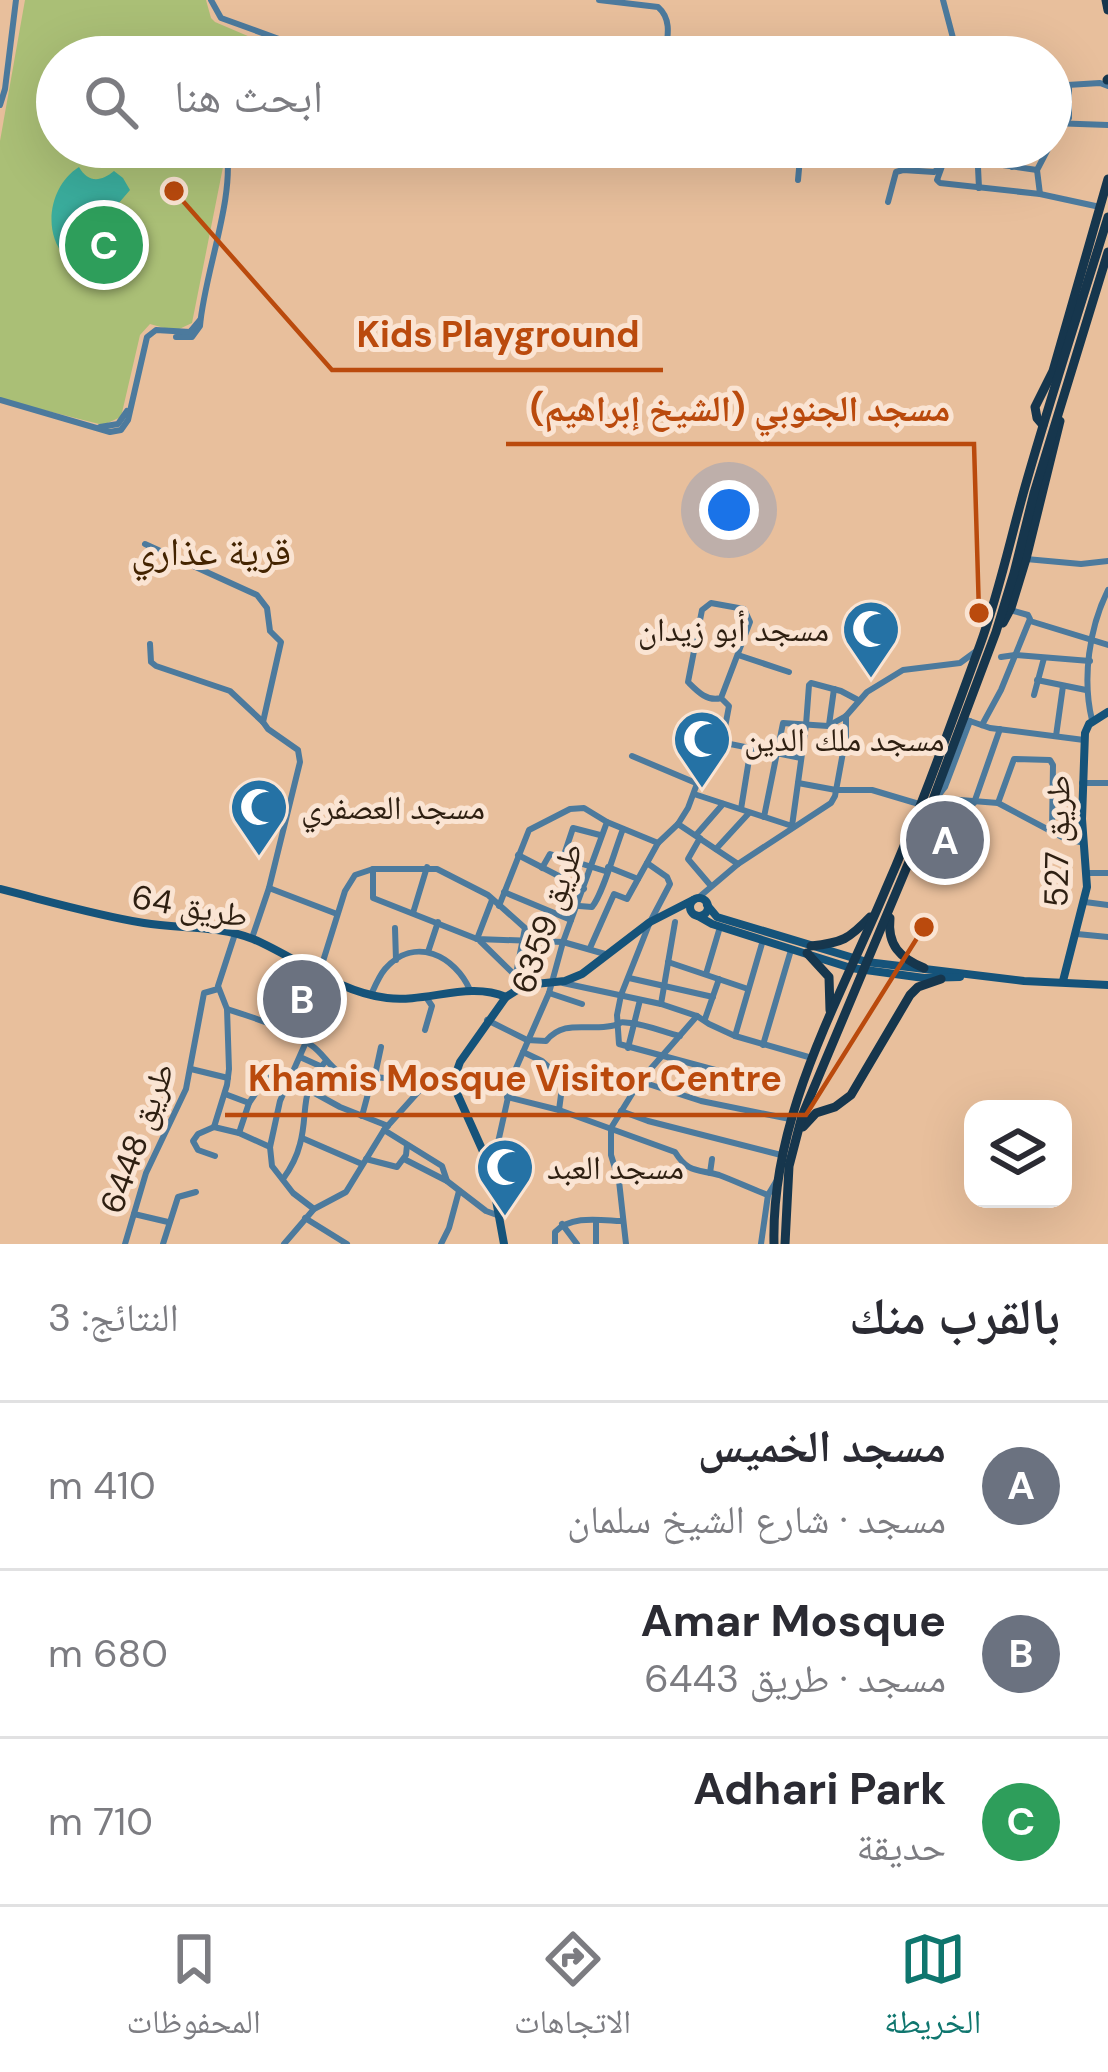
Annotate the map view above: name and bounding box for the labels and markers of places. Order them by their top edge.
pin: C [65,200,143,290]
callout: Kids Playground [332,298,663,370]
callout: مسجد الجنوبي (الشيخ إبراهيم) [506,372,974,444]
mosque icon: مسجد أبو زيدان [840,598,902,680]
place label: مسجد أبو زيدان [638,608,829,651]
mosque icon: مسجد ملك الدين [671,708,733,790]
place label: مسجد ملك الدين [744,718,945,761]
mosque icon: مسجد العصفري [228,776,290,858]
place label: مسجد العصفري [301,786,485,833]
pin: A [906,795,984,885]
pin: B [263,954,341,1044]
callout: Khamis Mosque Visitor Centre [225,1043,806,1115]
mosque icon: مسجد العبد [474,1136,536,1218]
place label: مسجد العبد [547,1146,684,1189]

